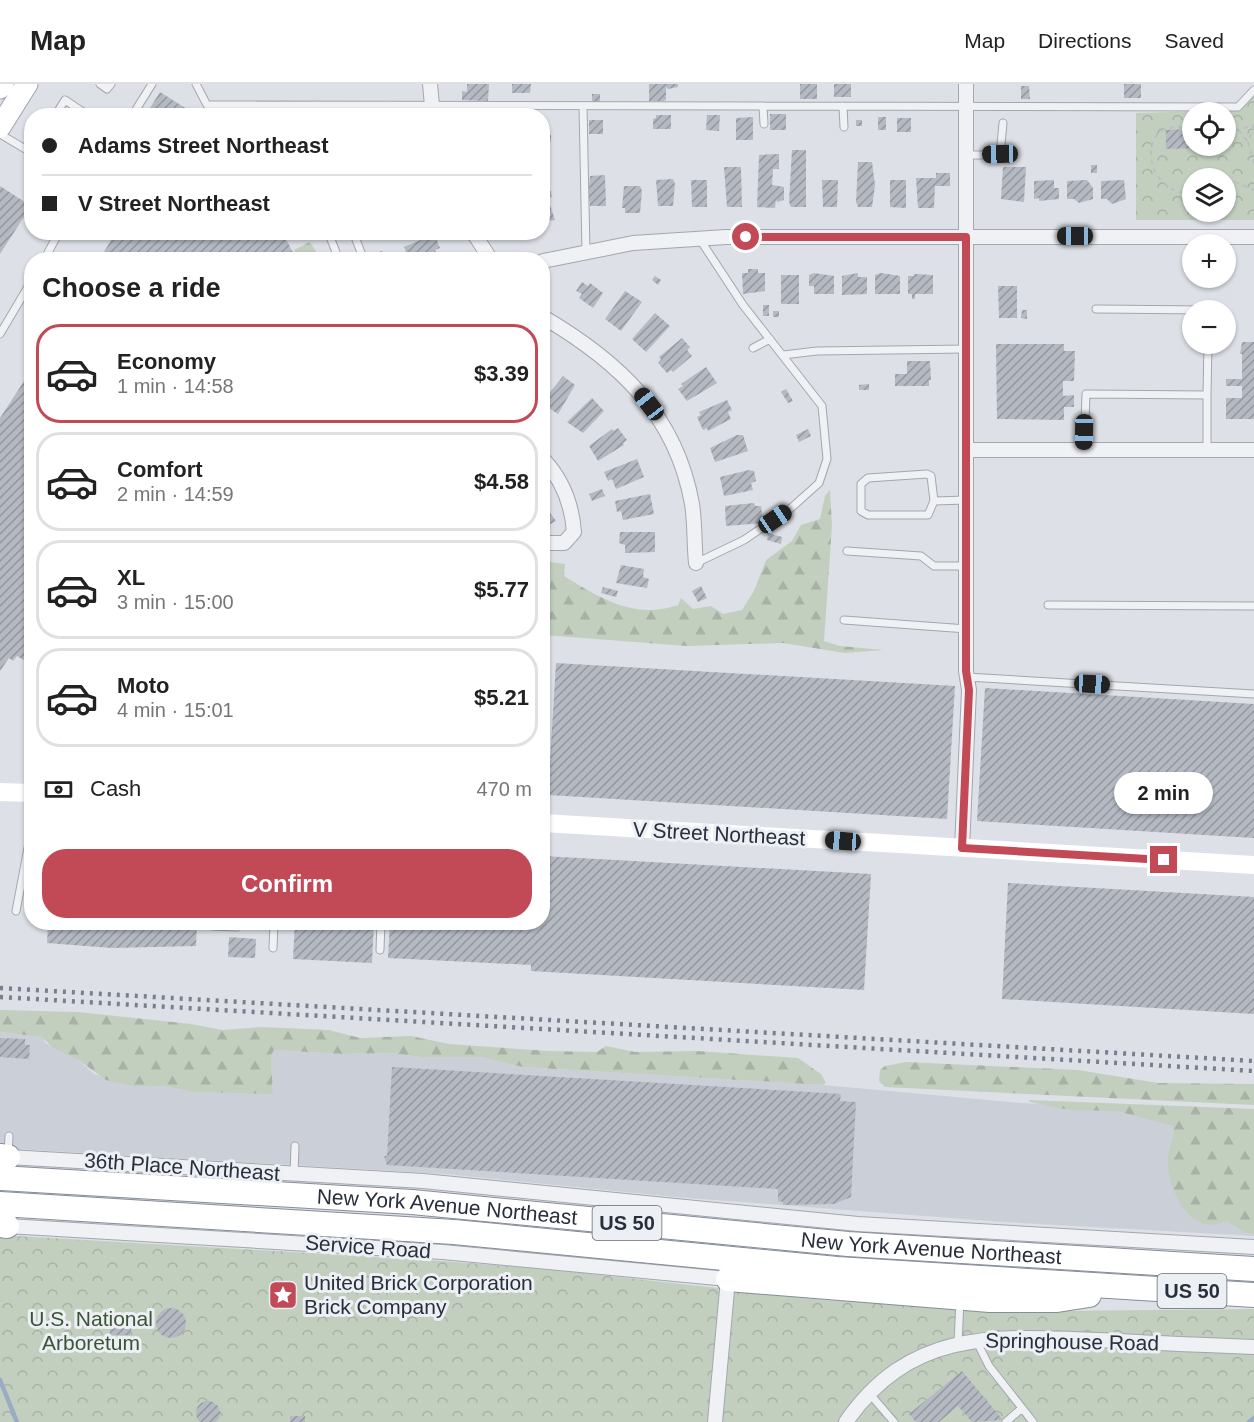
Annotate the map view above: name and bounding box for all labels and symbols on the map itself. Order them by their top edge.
car [982,145,1018,163]
route start [732,223,759,250]
car [1057,227,1093,245]
car [631,384,667,424]
car [1075,414,1093,450]
car [755,501,795,537]
car [1074,674,1110,694]
callout: 2 min [1114,773,1214,815]
street label: V Street Northeast [632,817,806,850]
car [824,831,862,851]
route end [1150,846,1177,873]
street label: 36th Place Northeast [83,1148,281,1185]
street label: New York Avenue Northeast [316,1184,578,1229]
road number: US 50 [592,1206,662,1240]
street label: New York Avenue Northeast [800,1228,1062,1268]
street label: Service Road [304,1231,432,1262]
place label: United Brick Corporation Brick Company [304,1271,533,1318]
road number: US 50 [1158,1274,1226,1308]
place icon: United Brick Corporation Brick Company [267,1279,299,1311]
park label: U.S. National Arboretum [29,1307,153,1354]
street label: Springhouse Road [985,1328,1159,1355]

